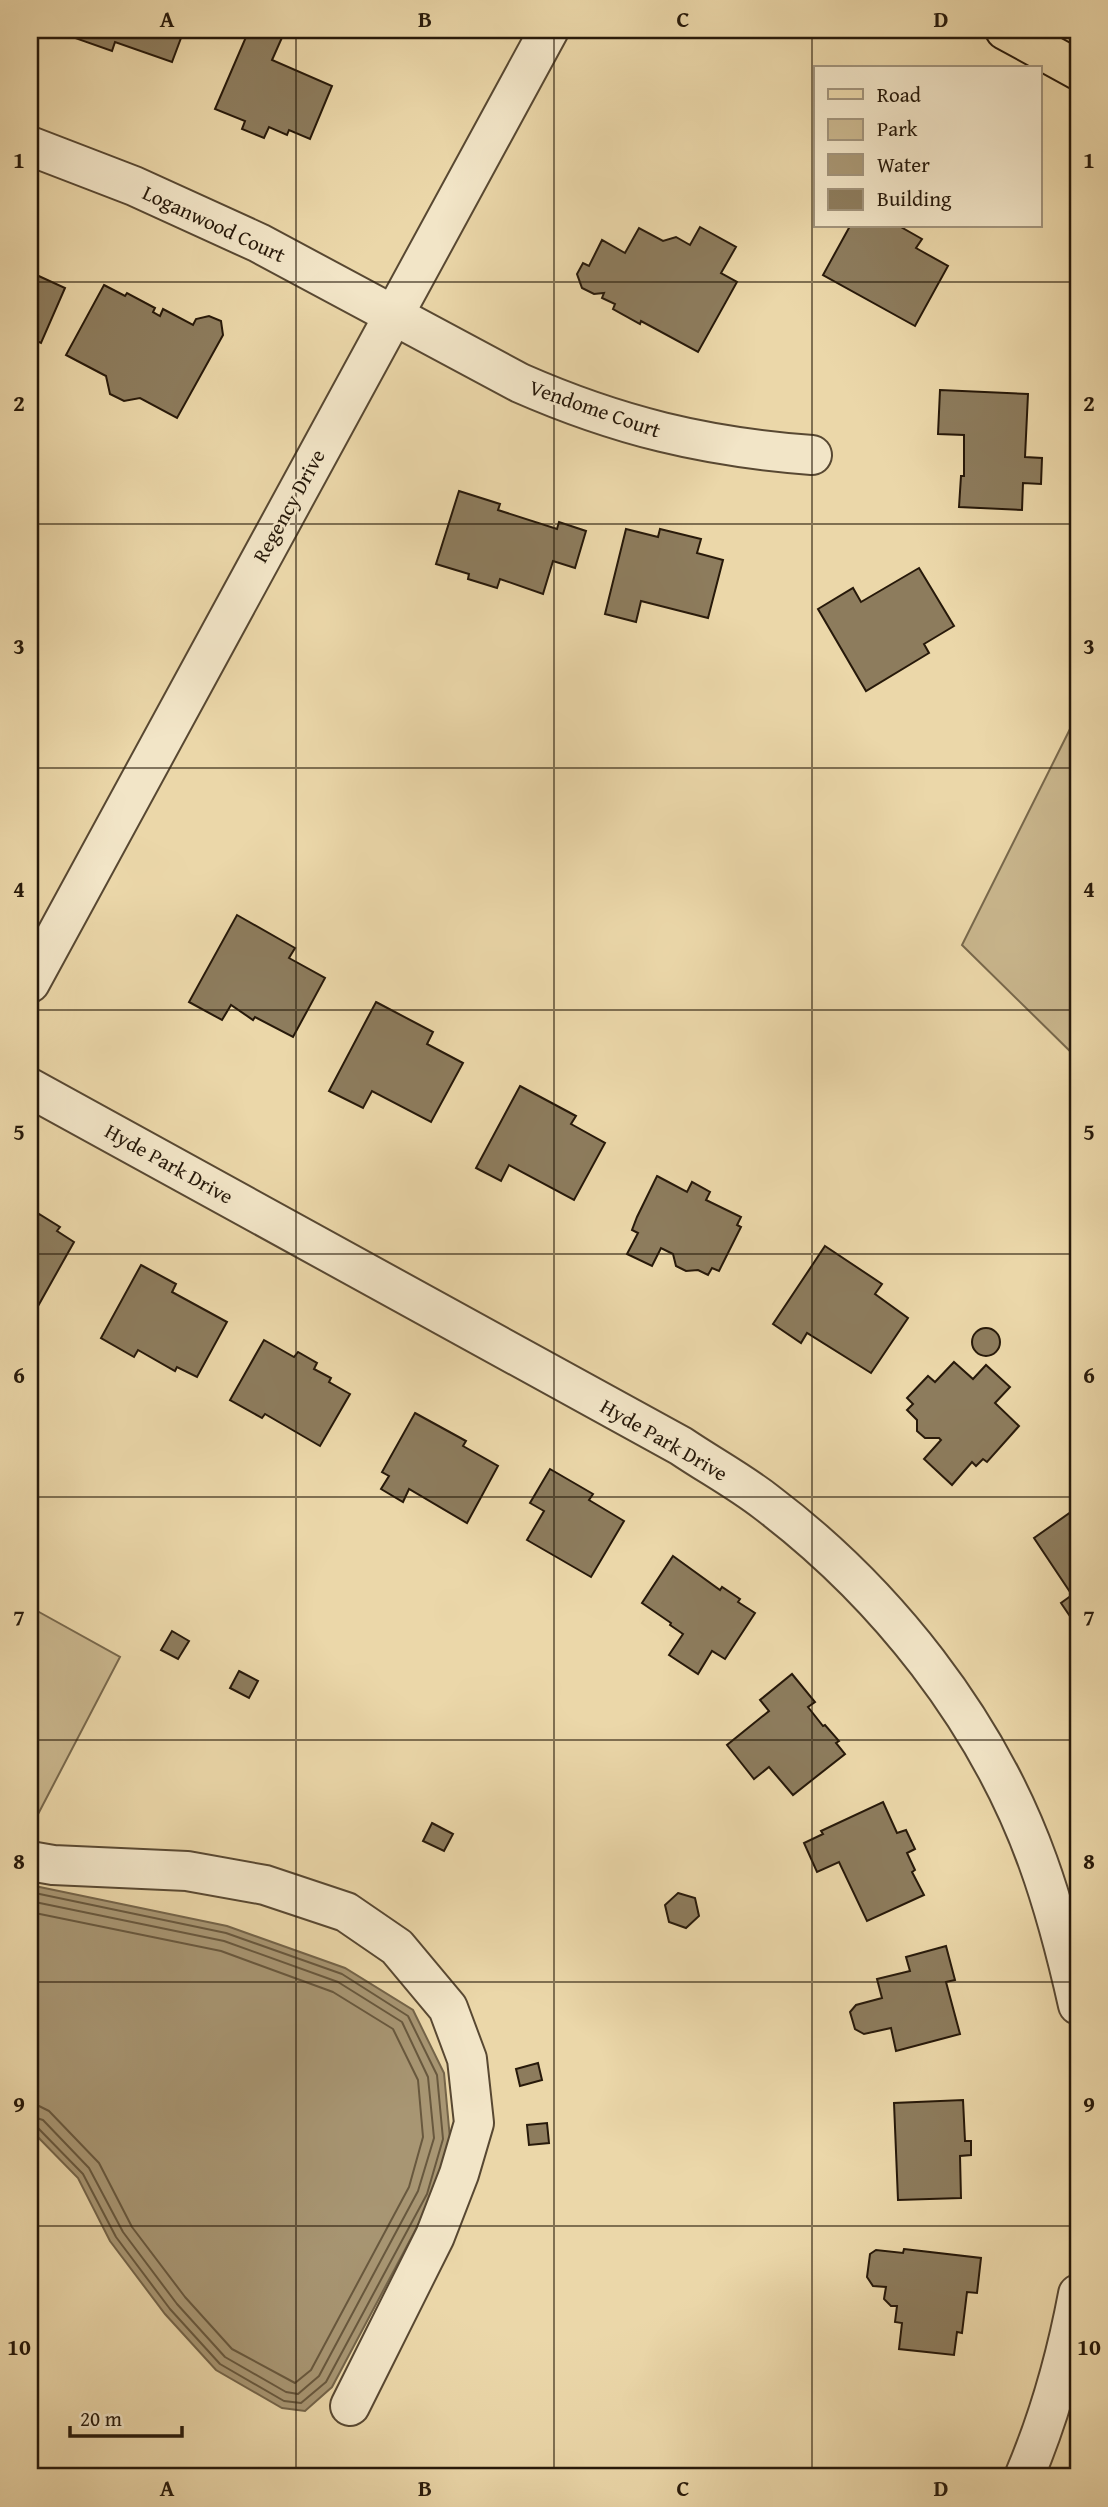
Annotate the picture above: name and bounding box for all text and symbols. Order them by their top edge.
text: A [160,2,175,35]
text: B [418,2,432,35]
text: C [676,2,690,35]
text: D [934,2,949,35]
legend [814,66,1042,228]
text: Road [877,79,922,110]
text: Park [877,113,918,144]
text: 1 [13,143,25,176]
text: 1 [1083,143,1095,176]
text: Water [877,149,930,180]
street label: Loganwood Court [138,177,291,270]
text: Building [877,183,952,214]
street label: Vendome Court [525,372,666,446]
text: 2 [13,386,25,419]
text: 2 [1083,386,1095,419]
street label: Regency Drive [245,443,333,568]
text: 3 [13,629,25,662]
text: 3 [1083,629,1095,662]
text: 4 [13,872,25,905]
text: 4 [1083,872,1095,905]
text: 5 [13,1115,25,1148]
street label: Hyde Park Drive [99,1115,239,1212]
text: 5 [1083,1115,1095,1148]
text: 6 [13,1358,25,1391]
text: 6 [1083,1358,1095,1391]
street label: Hyde Park Drive [595,1391,734,1489]
text: 7 [13,1601,25,1634]
text: 7 [1083,1601,1095,1634]
text: 8 [13,1844,25,1877]
text: 8 [1083,1844,1095,1877]
text: 9 [13,2087,25,2120]
text: 9 [1083,2087,1095,2120]
text: 10 [7,2330,31,2363]
text: 10 [1077,2330,1101,2363]
scale bar [70,2395,182,2439]
text: 20 m [80,2403,122,2434]
text: A [160,2471,175,2504]
text: B [418,2471,432,2504]
text: C [676,2471,690,2504]
text: D [934,2471,949,2504]

